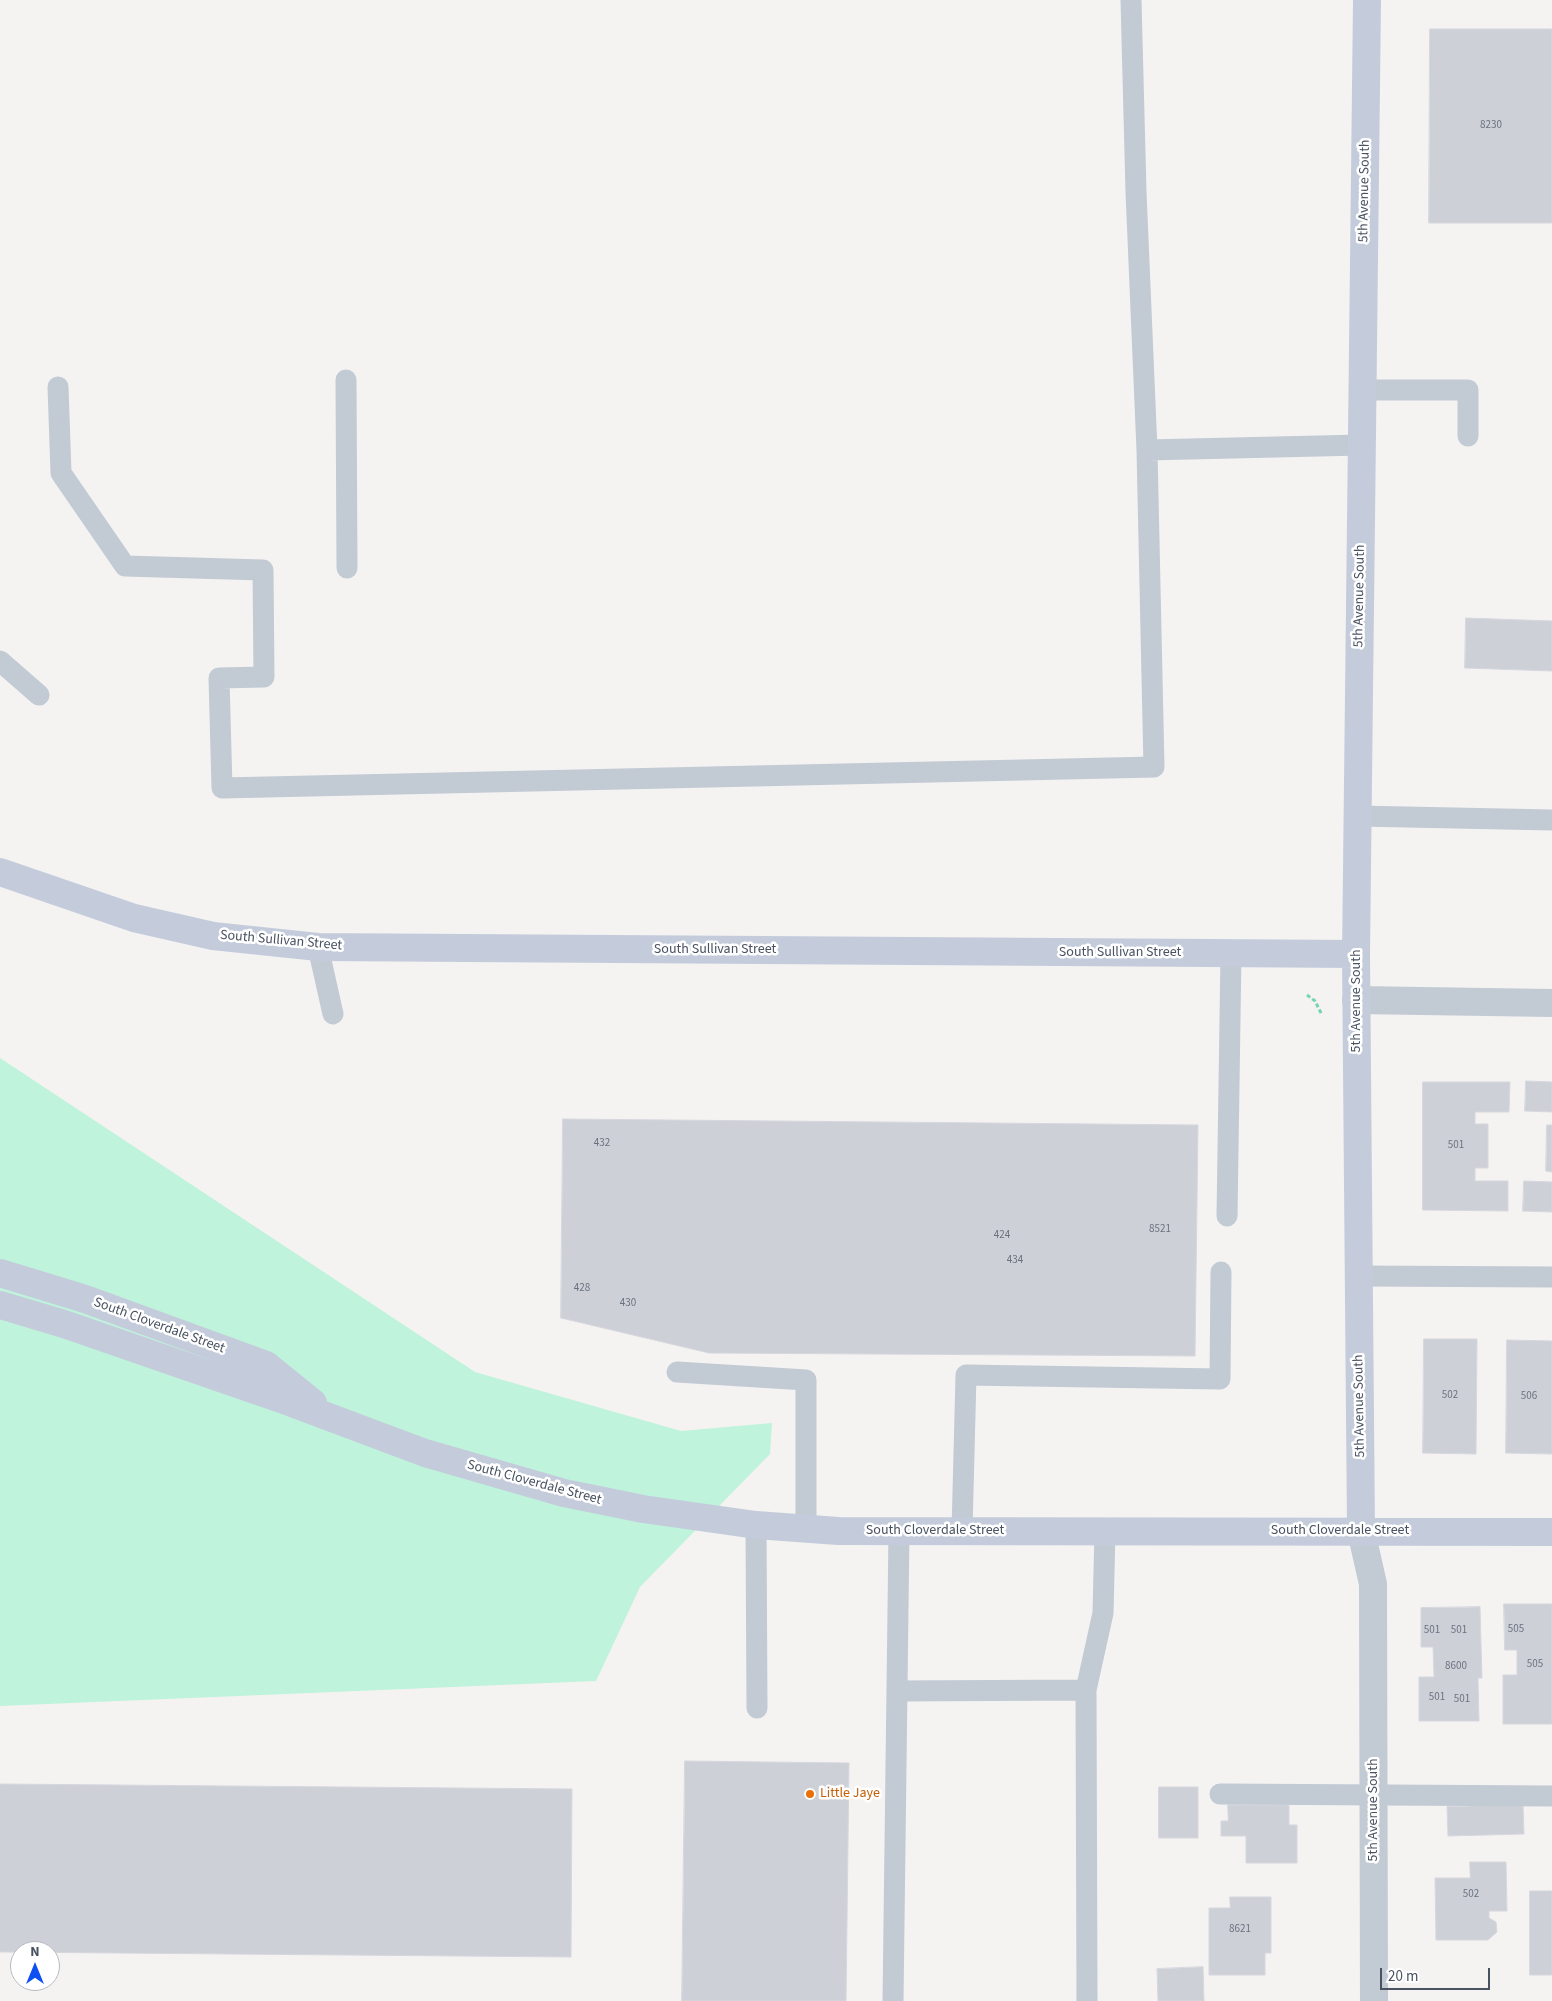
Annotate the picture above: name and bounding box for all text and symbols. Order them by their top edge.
house number: 8230 [1480,119,1502,133]
street label: 5th Avenue South [1356,139,1374,243]
street label: 5th Avenue South [1351,544,1369,648]
street label: South Sullivan Street [219,927,343,955]
street label: South Sullivan Street [654,942,776,958]
street label: South Sullivan Street [1059,945,1181,961]
street label: 5th Avenue South [1349,949,1365,1053]
house number: 432 [594,1137,610,1151]
house number: 501 [1448,1139,1464,1153]
house number: 8521 [1149,1223,1171,1237]
house number: 424 [994,1229,1010,1243]
house number: 434 [1007,1254,1023,1268]
house number: 428 [574,1282,590,1296]
street label: South Cloverdale Street [91,1294,227,1358]
house number: 430 [620,1297,636,1311]
street label: 5th Avenue South [1351,1354,1369,1458]
house number: 502 [1442,1389,1458,1403]
house number: 506 [1521,1390,1537,1404]
street label: South Cloverdale Street [465,1457,603,1509]
street label: South Cloverdale Street [866,1523,1004,1539]
street label: South Cloverdale Street [1271,1523,1409,1539]
house number: 505 [1508,1623,1524,1637]
house number: 501 [1424,1624,1440,1638]
house number: 501 [1451,1624,1467,1638]
house number: 505 [1527,1658,1543,1672]
house number: 8600 [1445,1660,1467,1674]
house number: 501 [1429,1691,1445,1705]
house number: 501 [1454,1693,1470,1707]
street label: 5th Avenue South [1366,1758,1382,1862]
place label: Little Jaye [820,1786,880,1802]
marker: Little Jaye [804,1788,816,1800]
house number: 502 [1463,1888,1479,1902]
house number: 8621 [1229,1923,1251,1937]
north arrow [10,1941,60,1991]
text: N [30,1942,40,1962]
scale bar [1382,1958,1492,1990]
text: 20 m [1388,1966,1418,1987]

